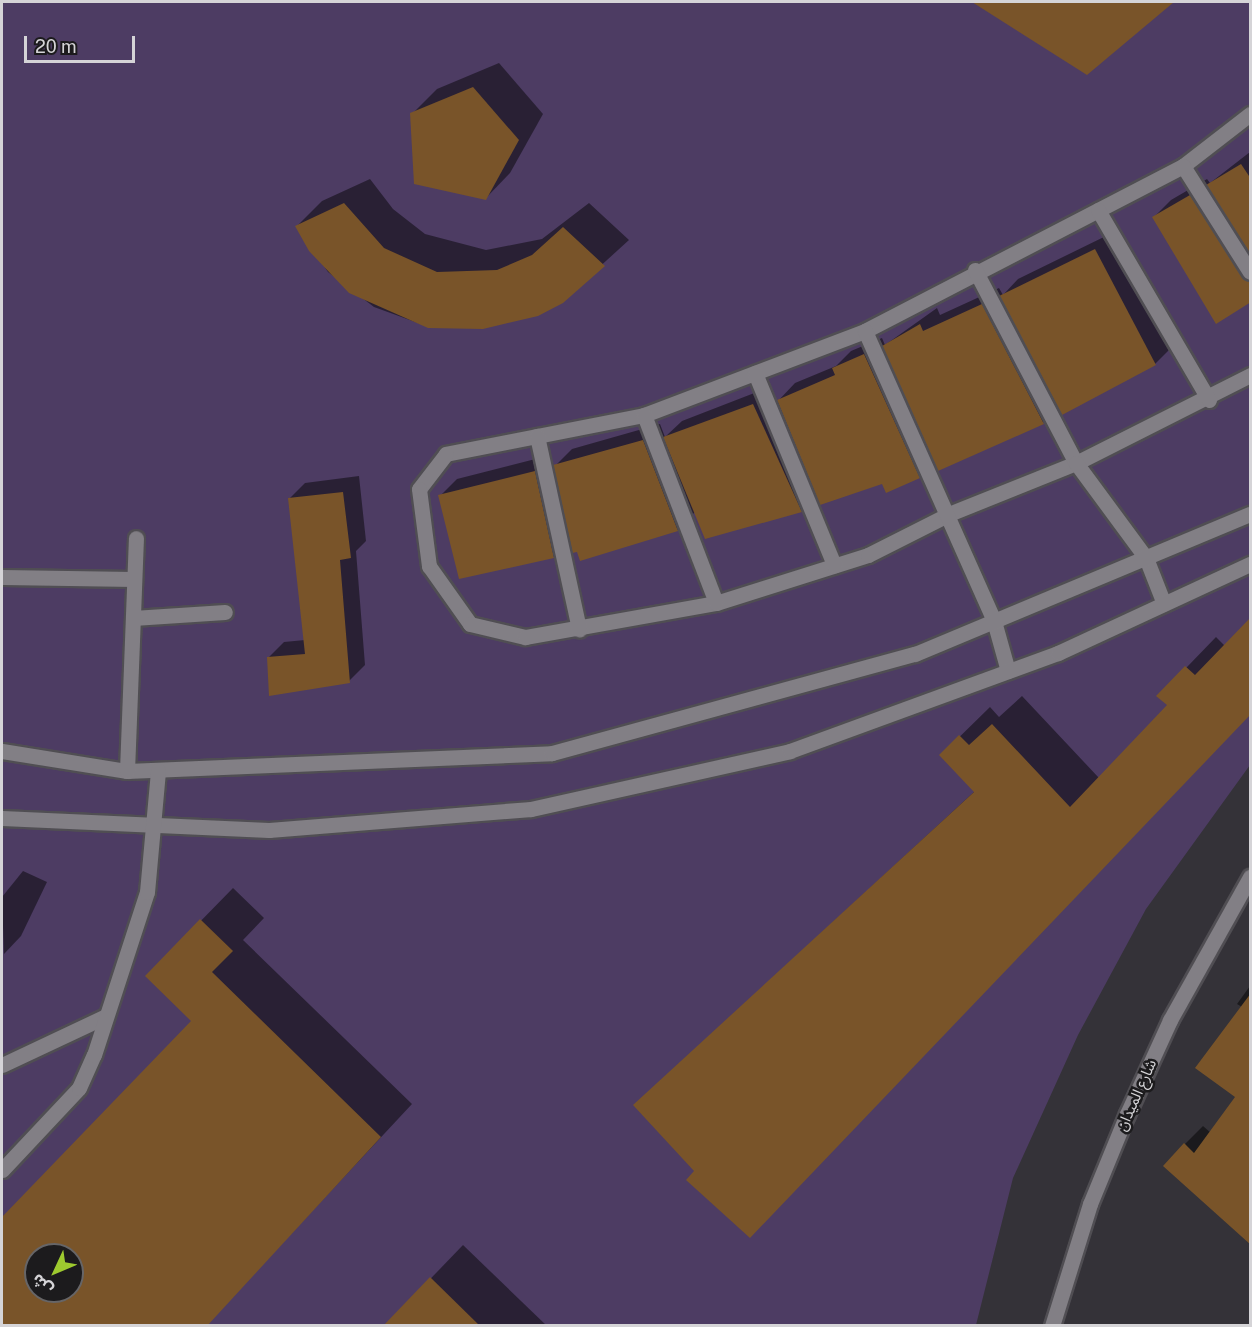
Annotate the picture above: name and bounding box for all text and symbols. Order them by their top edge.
scale bar [27,24,138,62]
text: 20 m [35,36,77,57]
street label: شارع الميدان [1112,1056,1160,1134]
north arrow [24,1243,84,1303]
text: ش [28,1270,57,1299]

